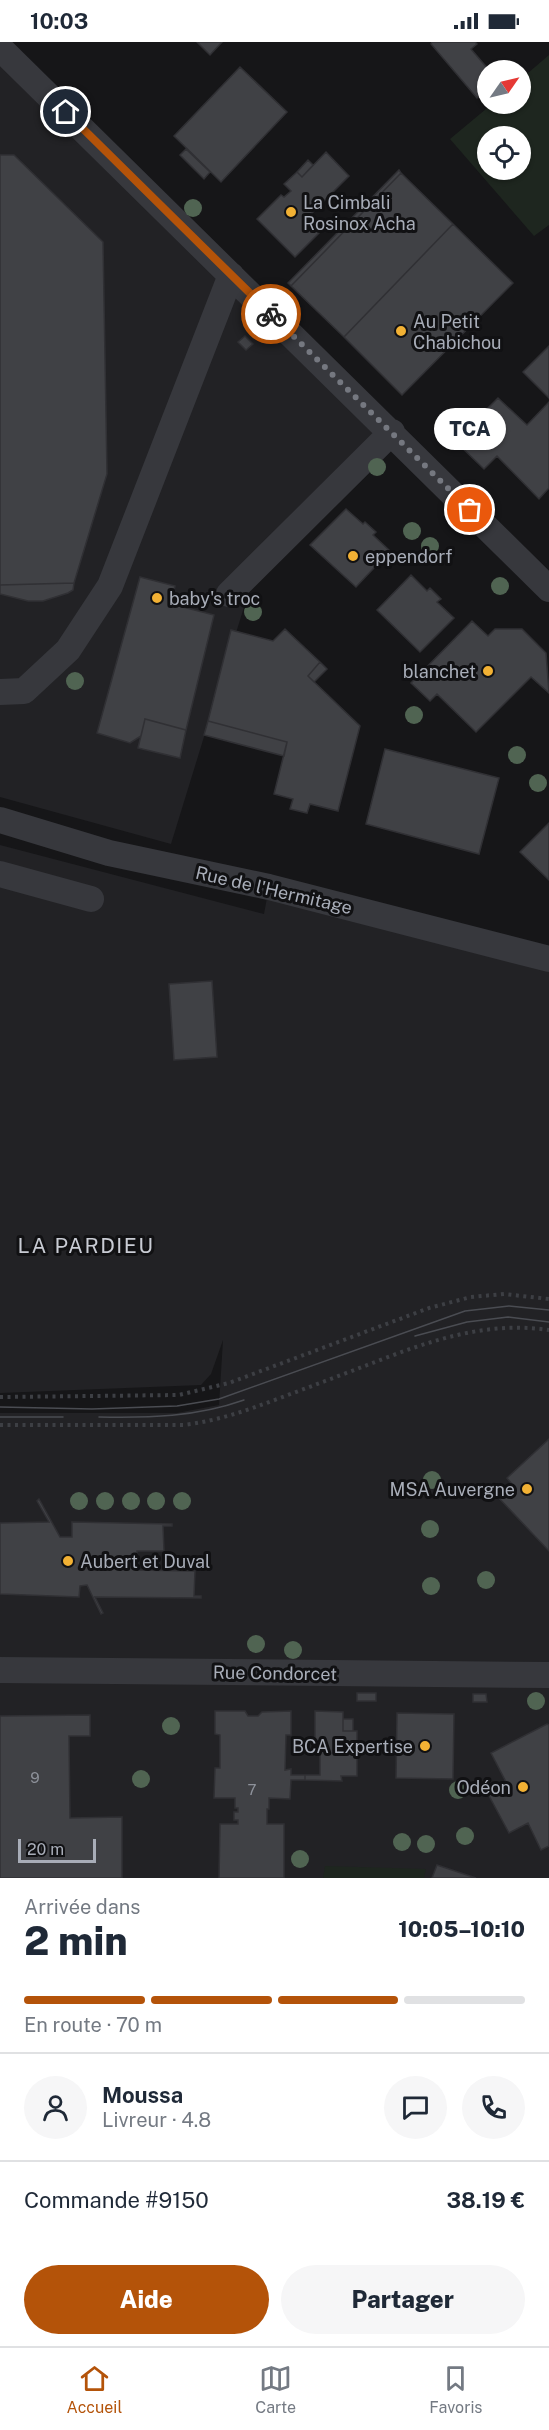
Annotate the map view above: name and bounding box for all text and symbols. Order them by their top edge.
text: 10:03 [30,8,88,34]
north arrow [477,60,531,114]
map controls [477,60,531,180]
pin [40,86,91,137]
icon: home [49,95,82,128]
button: locate [477,126,531,180]
place label: La Cimbali Rosinox Acha [303,192,416,234]
marker: La Cimbali Rosinox Acha [284,205,298,219]
courier [241,284,301,344]
icon: bike [255,298,288,331]
place label: Au Petit Chabichou [413,311,502,353]
marker: Au Petit Chabichou [394,324,408,338]
callout: TCA [434,408,506,450]
text: TCA [449,417,491,441]
pin [444,484,495,535]
icon: bag [453,493,486,526]
place label: eppendorf [365,546,452,567]
marker: eppendorf [346,549,360,563]
place label: baby's troc [169,588,260,609]
marker: baby's troc [150,591,164,605]
place label: blanchet [403,661,476,682]
marker: blanchet [481,664,495,678]
street label: Rue de l'Hermitage [194,862,354,918]
district label: LA PARDIEU [18,1233,154,1258]
place label: MSA Auvergne [389,1479,515,1500]
marker: MSA Auvergne [520,1482,534,1496]
place label: Aubert et Duval [80,1551,210,1572]
marker: Aubert et Duval [61,1554,75,1568]
street label: Rue Condorcet [213,1661,337,1685]
place label: BCA Expertise [292,1736,413,1757]
marker: BCA Expertise [418,1739,432,1753]
house number: 9 [30,1769,40,1786]
place label: Odéon [456,1777,511,1798]
marker: Odéon [516,1780,530,1794]
house number: 7 [247,1781,257,1798]
scale bar [18,1836,96,1864]
text: 20 m [27,1840,64,1859]
text: Arrivée dans [24,1895,140,1919]
text: 10:05–10:10 [398,1916,525,1942]
text: 2 min [24,1918,128,1964]
text: En route · 70 m [24,2013,162,2037]
button: person [24,2076,87,2139]
button: chat [384,2076,447,2139]
button: phone [462,2076,525,2139]
text: Moussa [102,2082,183,2108]
text: Livreur · 4.8 [102,2108,211,2132]
text: Commande #9150 [24,2187,209,2213]
text: 38.19 € [447,2187,525,2213]
button: Aide [24,2265,269,2334]
button: Partager [281,2265,525,2334]
tab: Accueil [67,2362,122,2417]
tab: Carte [255,2362,296,2417]
tab: Favoris [429,2362,482,2417]

